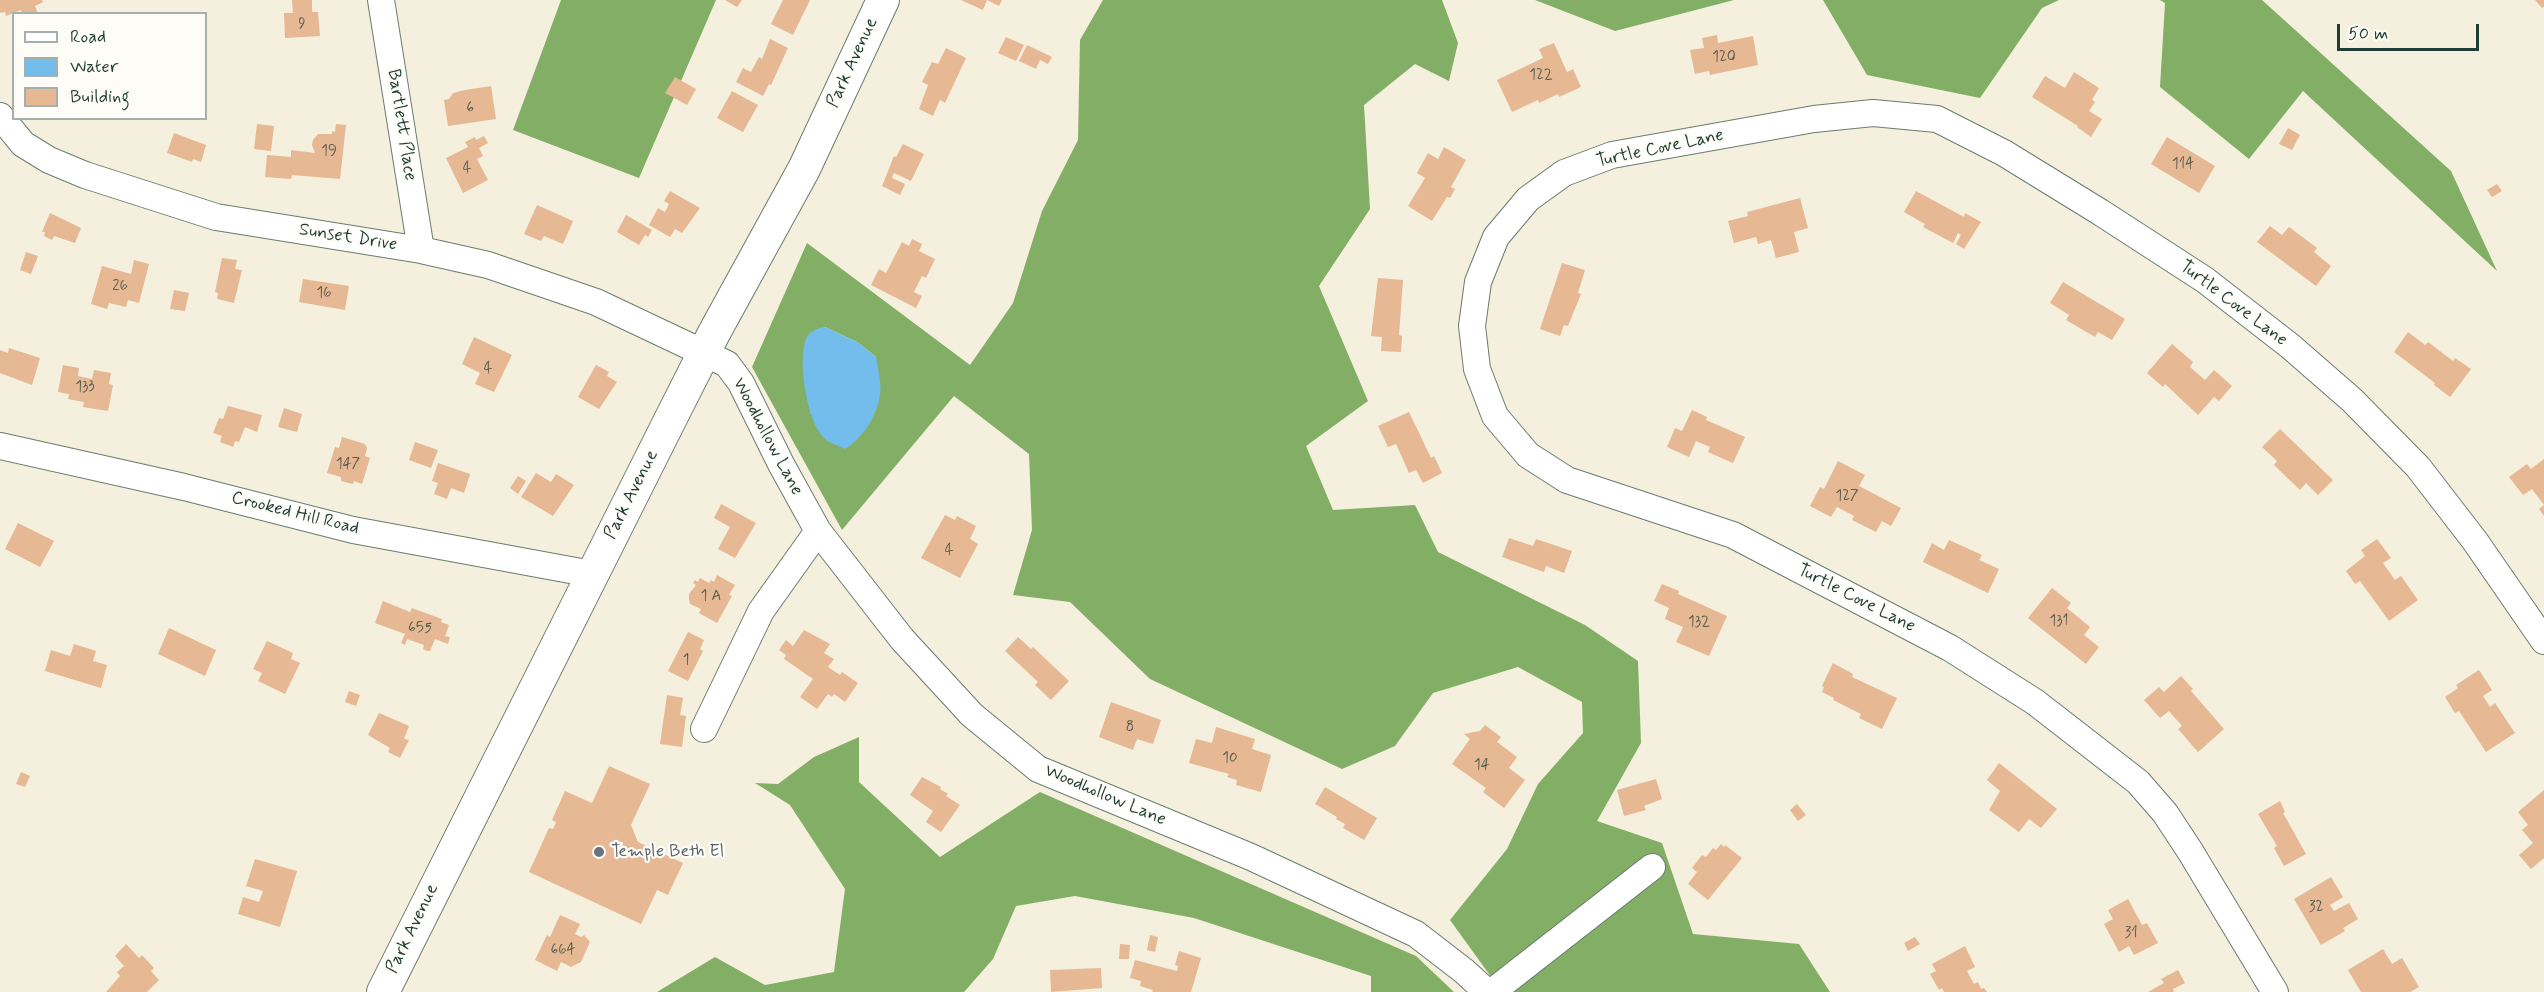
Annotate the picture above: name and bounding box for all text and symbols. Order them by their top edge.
legend [12,12,207,120]
scale bar [2340,12,2482,50]
street label: Park Avenue [823,14,883,112]
house number: 9 [298,16,306,34]
text: 50 m [2348,22,2388,46]
text: Road [70,25,106,49]
house number: 120 [1712,49,1736,67]
text: Water [70,55,118,79]
house number: 122 [1529,67,1553,85]
street label: Bartlett Place [382,68,420,182]
text: Building [70,85,130,109]
house number: 6 [466,100,474,118]
street label: Turtle Cove Lane [1594,125,1726,173]
house number: 19 [321,143,337,161]
house number: 114 [2172,156,2194,174]
house number: 4 [463,160,471,178]
street label: Sunset Drive [298,220,398,256]
street label: Turtle Cove Lane [2175,256,2291,352]
house number: 26 [112,278,128,296]
house number: 16 [317,285,331,303]
house number: 4 [484,360,492,378]
street label: Woodhollow Lane [727,375,807,499]
house number: 133 [75,379,95,397]
street label: Park Avenue [600,447,664,543]
house number: 147 [336,456,360,474]
street label: Crooked Hill Road [229,488,361,540]
house number: 127 [1836,488,1858,506]
house number: 4 [945,542,953,560]
street label: Turtle Cove Lane [1793,560,1919,638]
house number: 1 A [701,588,721,606]
house number: 131 [2050,613,2068,631]
house number: 132 [1688,614,1710,632]
house number: 655 [408,620,432,638]
house number: 1 [683,652,689,670]
house number: 8 [1126,719,1134,737]
house number: 10 [1222,750,1238,768]
house number: 14 [1474,757,1490,775]
street label: Woodhollow Lane [1041,761,1169,831]
place label: Temple Beth El [611,841,724,863]
marker: Temple Beth El [592,845,606,859]
street label: Park Avenue [382,881,444,977]
house number: 32 [2309,899,2323,917]
house number: 31 [2124,925,2138,943]
house number: 664 [551,942,575,960]

